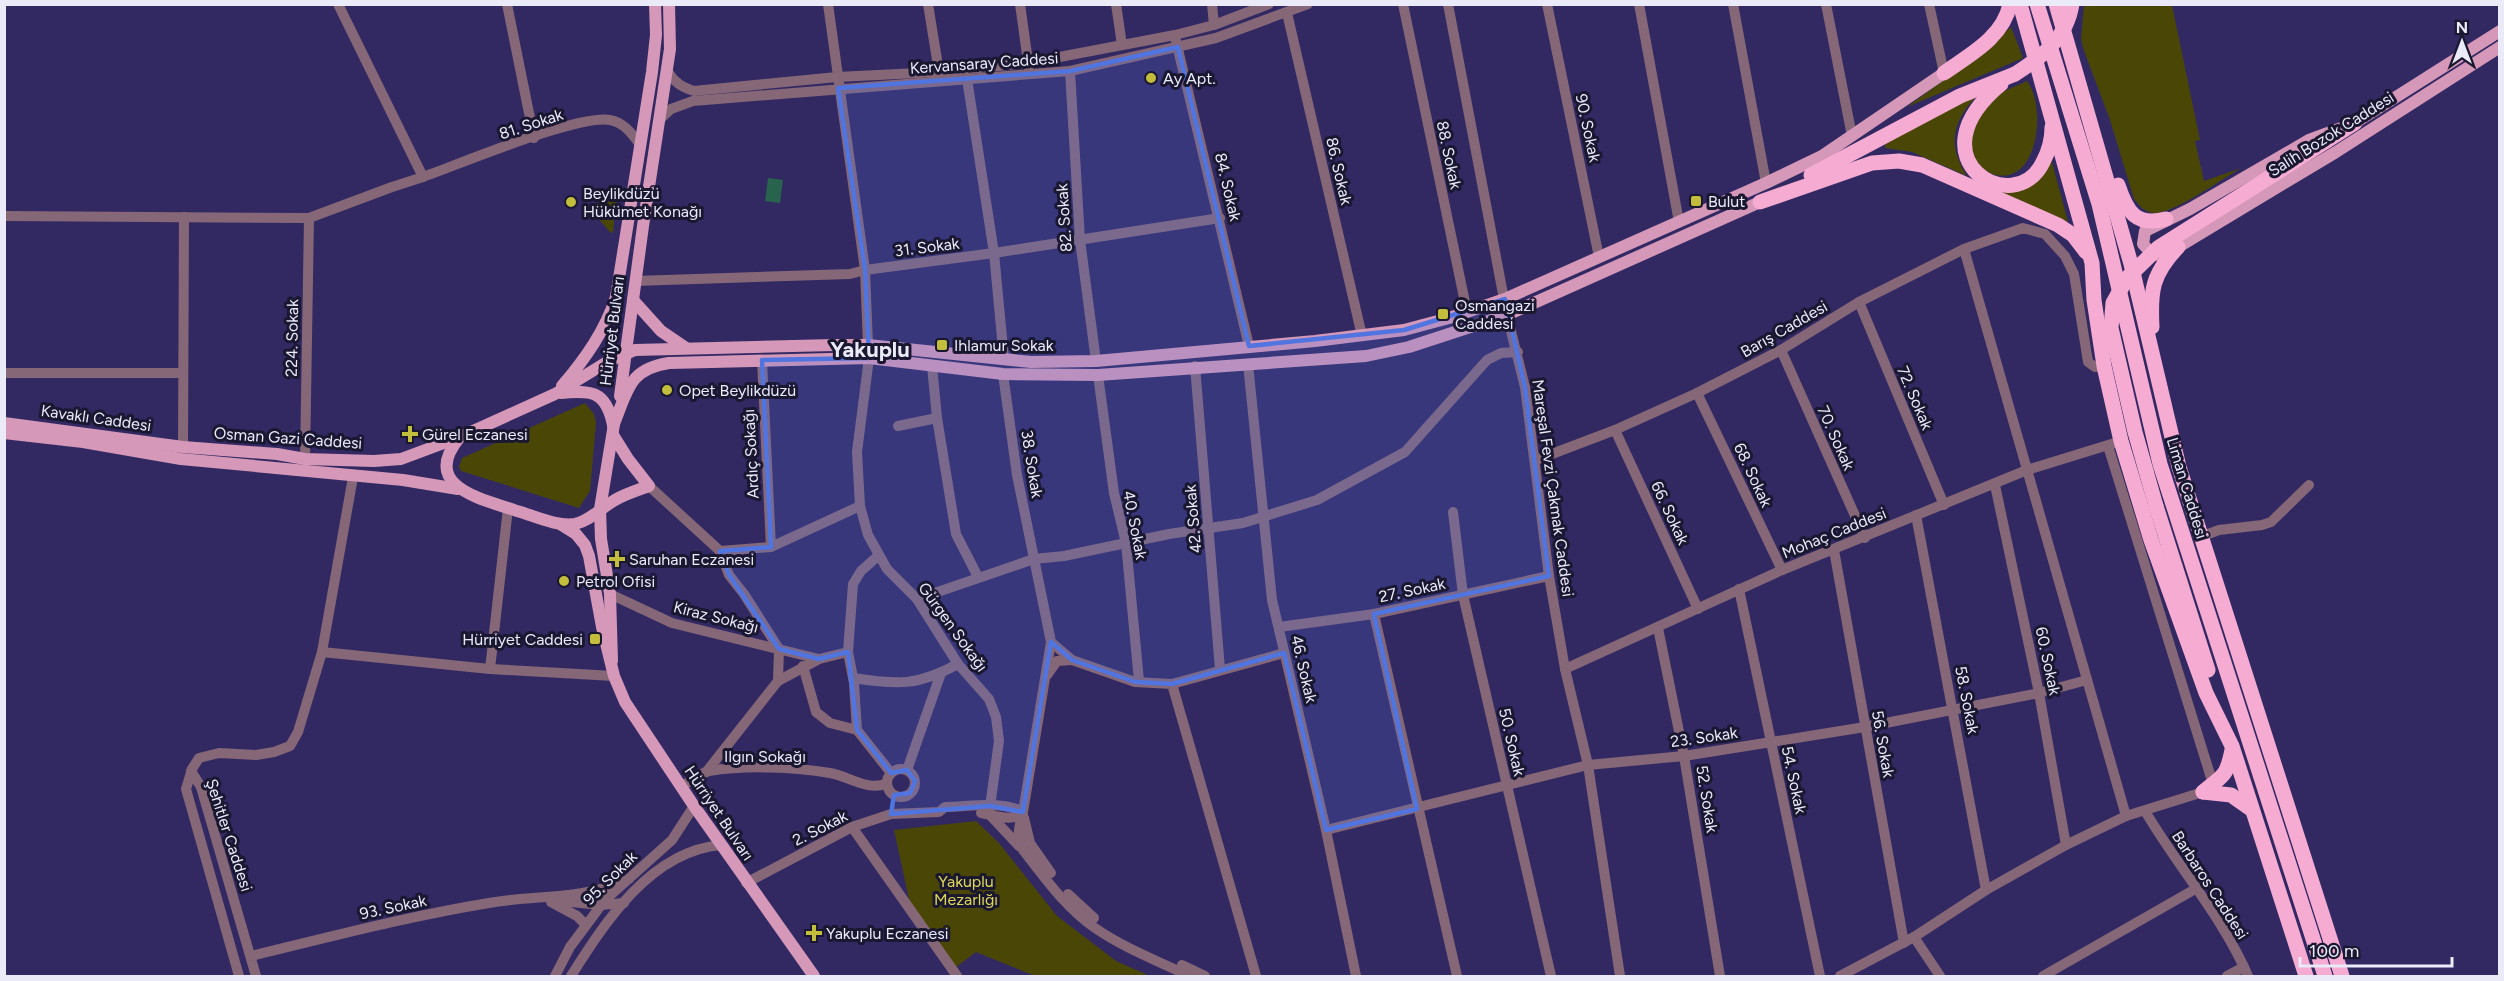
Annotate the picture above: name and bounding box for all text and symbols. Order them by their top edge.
north arrow [2432,12,2492,72]
text: N [2456,18,2468,37]
street label: Kervansaray Caddesi [909,48,1059,78]
place label: Ay Apt. [1163,69,1216,88]
marker: Ay Apt. [1144,71,1158,85]
street label: Salih Bozok Caddesi [2265,88,2397,180]
street label: 90. Sokak [1572,92,1605,164]
street label: 81. Sokak [497,105,566,143]
street label: 88. Sokak [1432,119,1466,191]
street label: 86. Sokak [1322,135,1356,207]
street label: 84. Sokak [1211,151,1245,223]
street label: 82. Sokak [1052,183,1076,253]
place label: Beylikdüzü Hükümet Konağı [583,184,702,221]
place label: Bulut [1708,192,1745,211]
marker: Bulut [1689,194,1703,208]
marker: Beylikdüzü Hükümet Konağı [564,195,578,209]
street label: 31. Sokak [893,234,961,260]
street label: Hürriyet Bulvarı [596,275,628,387]
place label: Osmangazi Caddesi [1455,296,1535,333]
street label: Barış Caddesi [1737,297,1831,361]
street label: 224. Sokak [282,299,302,377]
marker: Osmangazi Caddesi [1436,307,1450,321]
district label: Yakuplu [830,336,910,363]
place label: Ihlamur Sokak [954,336,1054,355]
marker: Ihlamur Sokak [935,338,949,352]
street label: 72. Sokak [1893,363,1937,433]
street label: Mareşal Fevzi Çakmak Caddesi [1528,378,1578,598]
place label: Opet Beylikdüzü [679,381,796,400]
marker: Opet Beylikdüzü [660,383,674,397]
street label: Kavaklı Caddesi [40,401,152,435]
street label: 70. Sokak [1813,403,1859,473]
street label: Ardıç Sokağı [739,409,763,499]
street label: Osman Gazi Caddesi [213,423,363,453]
place label: Gürel Eczanesi [422,425,528,444]
marker: Gürel Eczanesi [403,427,417,441]
street label: 38. Sokak [1017,429,1047,500]
street label: Liman Caddesi [2163,435,2211,541]
street label: 68. Sokak [1730,440,1776,510]
street label: 66. Sokak [1647,478,1693,548]
street label: 42. Sokak [1181,484,1205,554]
street label: 40. Sokak [1119,489,1151,561]
street label: Mohaç Caddesi [1779,503,1889,563]
place label: Saruhan Eczanesi [629,550,754,569]
marker: Saruhan Eczanesi [610,552,624,566]
place label: Petrol Ofisi [576,572,655,591]
marker: Petrol Ofisi [557,574,571,588]
street label: 27. Sokak [1377,574,1447,606]
street label: Gürgen Sokağı [914,579,992,675]
street label: Kiraz Sokağı [672,597,760,637]
street label: 60. Sokak [2032,625,2065,697]
place label: Hürriyet Caddesi [462,630,583,649]
marker: Hürriyet Caddesi [588,632,602,646]
street label: 46. Sokak [1287,633,1321,705]
street label: 58. Sokak [1951,664,1983,736]
street label: 50. Sokak [1495,706,1529,778]
street label: 56. Sokak [1868,709,1898,779]
street label: 23. Sokak [1669,723,1739,751]
street label: 54. Sokak [1778,744,1811,816]
street label: Ilgın Sokağı [724,747,806,766]
street label: Hürriyet Bulvarı [680,762,758,864]
street label: 52. Sokak [1692,764,1722,834]
street label: Şehitler Caddesi [202,776,256,894]
street label: 2. Sokak [789,806,851,850]
street label: Barbaros Caddesi [2168,827,2252,943]
street label: 95. Sokak [579,847,641,909]
park label: Yakuplu Mezarlığı [934,872,998,909]
street label: 93. Sokak [358,891,428,923]
place label: Yakuplu Eczanesi [826,924,948,943]
marker: Yakuplu Eczanesi [807,926,821,940]
scale bar [2300,930,2452,968]
text: 100 m [2309,940,2359,962]

